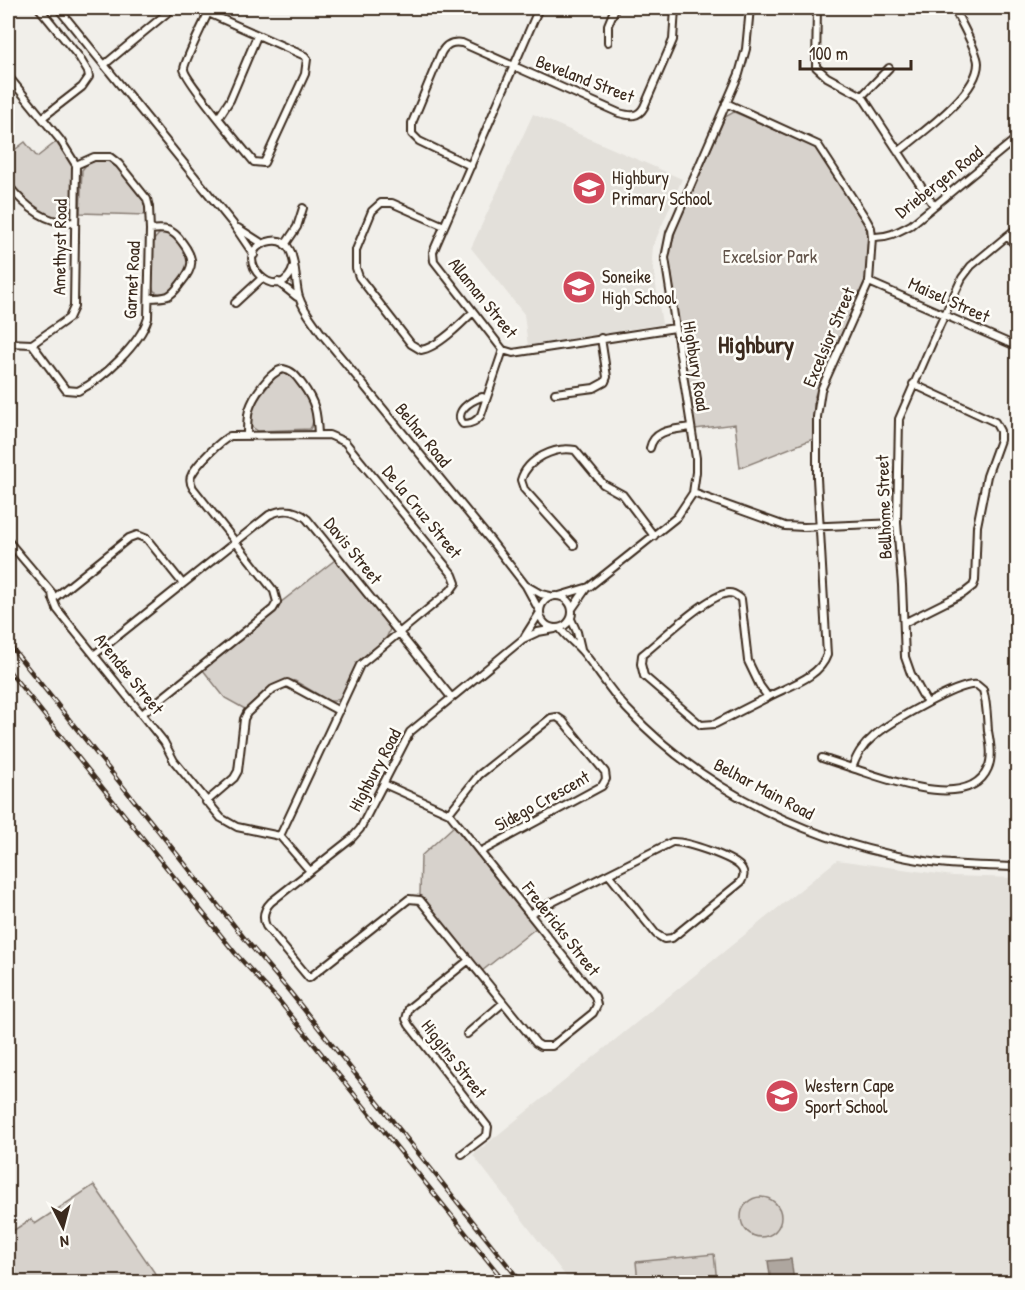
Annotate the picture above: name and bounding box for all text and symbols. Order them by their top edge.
scale bar [800,33,911,71]
text: 100 m [809,41,848,66]
street label: Beveland Street [532,48,639,109]
street label: Driebergen Road [890,139,988,224]
place label: Highbury Primary School [612,165,712,211]
school or university icon: Highbury Primary School [571,170,607,206]
street label: Amethyst Road [46,199,73,295]
street label: Garnet Road [117,240,146,319]
park label: Excelsior Park [723,244,818,269]
street label: Allaman Street [443,252,524,344]
place label: Soneike High School [602,264,676,310]
school or university icon: Soneike High School [561,269,597,305]
street label: Maisel Street [905,270,995,329]
street label: Excelsior Street [796,282,861,391]
street label: Highbury Road [677,319,716,413]
district label: Highbury [718,328,794,361]
street label: Belhar Road [390,397,457,472]
street label: Bellhome Street [869,454,898,560]
street label: De la Cruz Street [377,460,468,564]
street label: Davis Street [319,512,389,590]
street label: Arendse Street [89,628,171,720]
street label: Highbury Road [342,724,407,816]
street label: Belhar Main Road [710,752,819,825]
street label: Sidego Crescent [490,764,595,837]
street label: Fredericks Street [516,876,607,982]
street label: Higgins Street [416,1014,494,1104]
place label: Western Cape Sport School [805,1073,895,1119]
school or university icon: Western Cape Sport School [764,1078,800,1114]
north arrow [33,1197,93,1257]
text: N [59,1231,70,1253]

